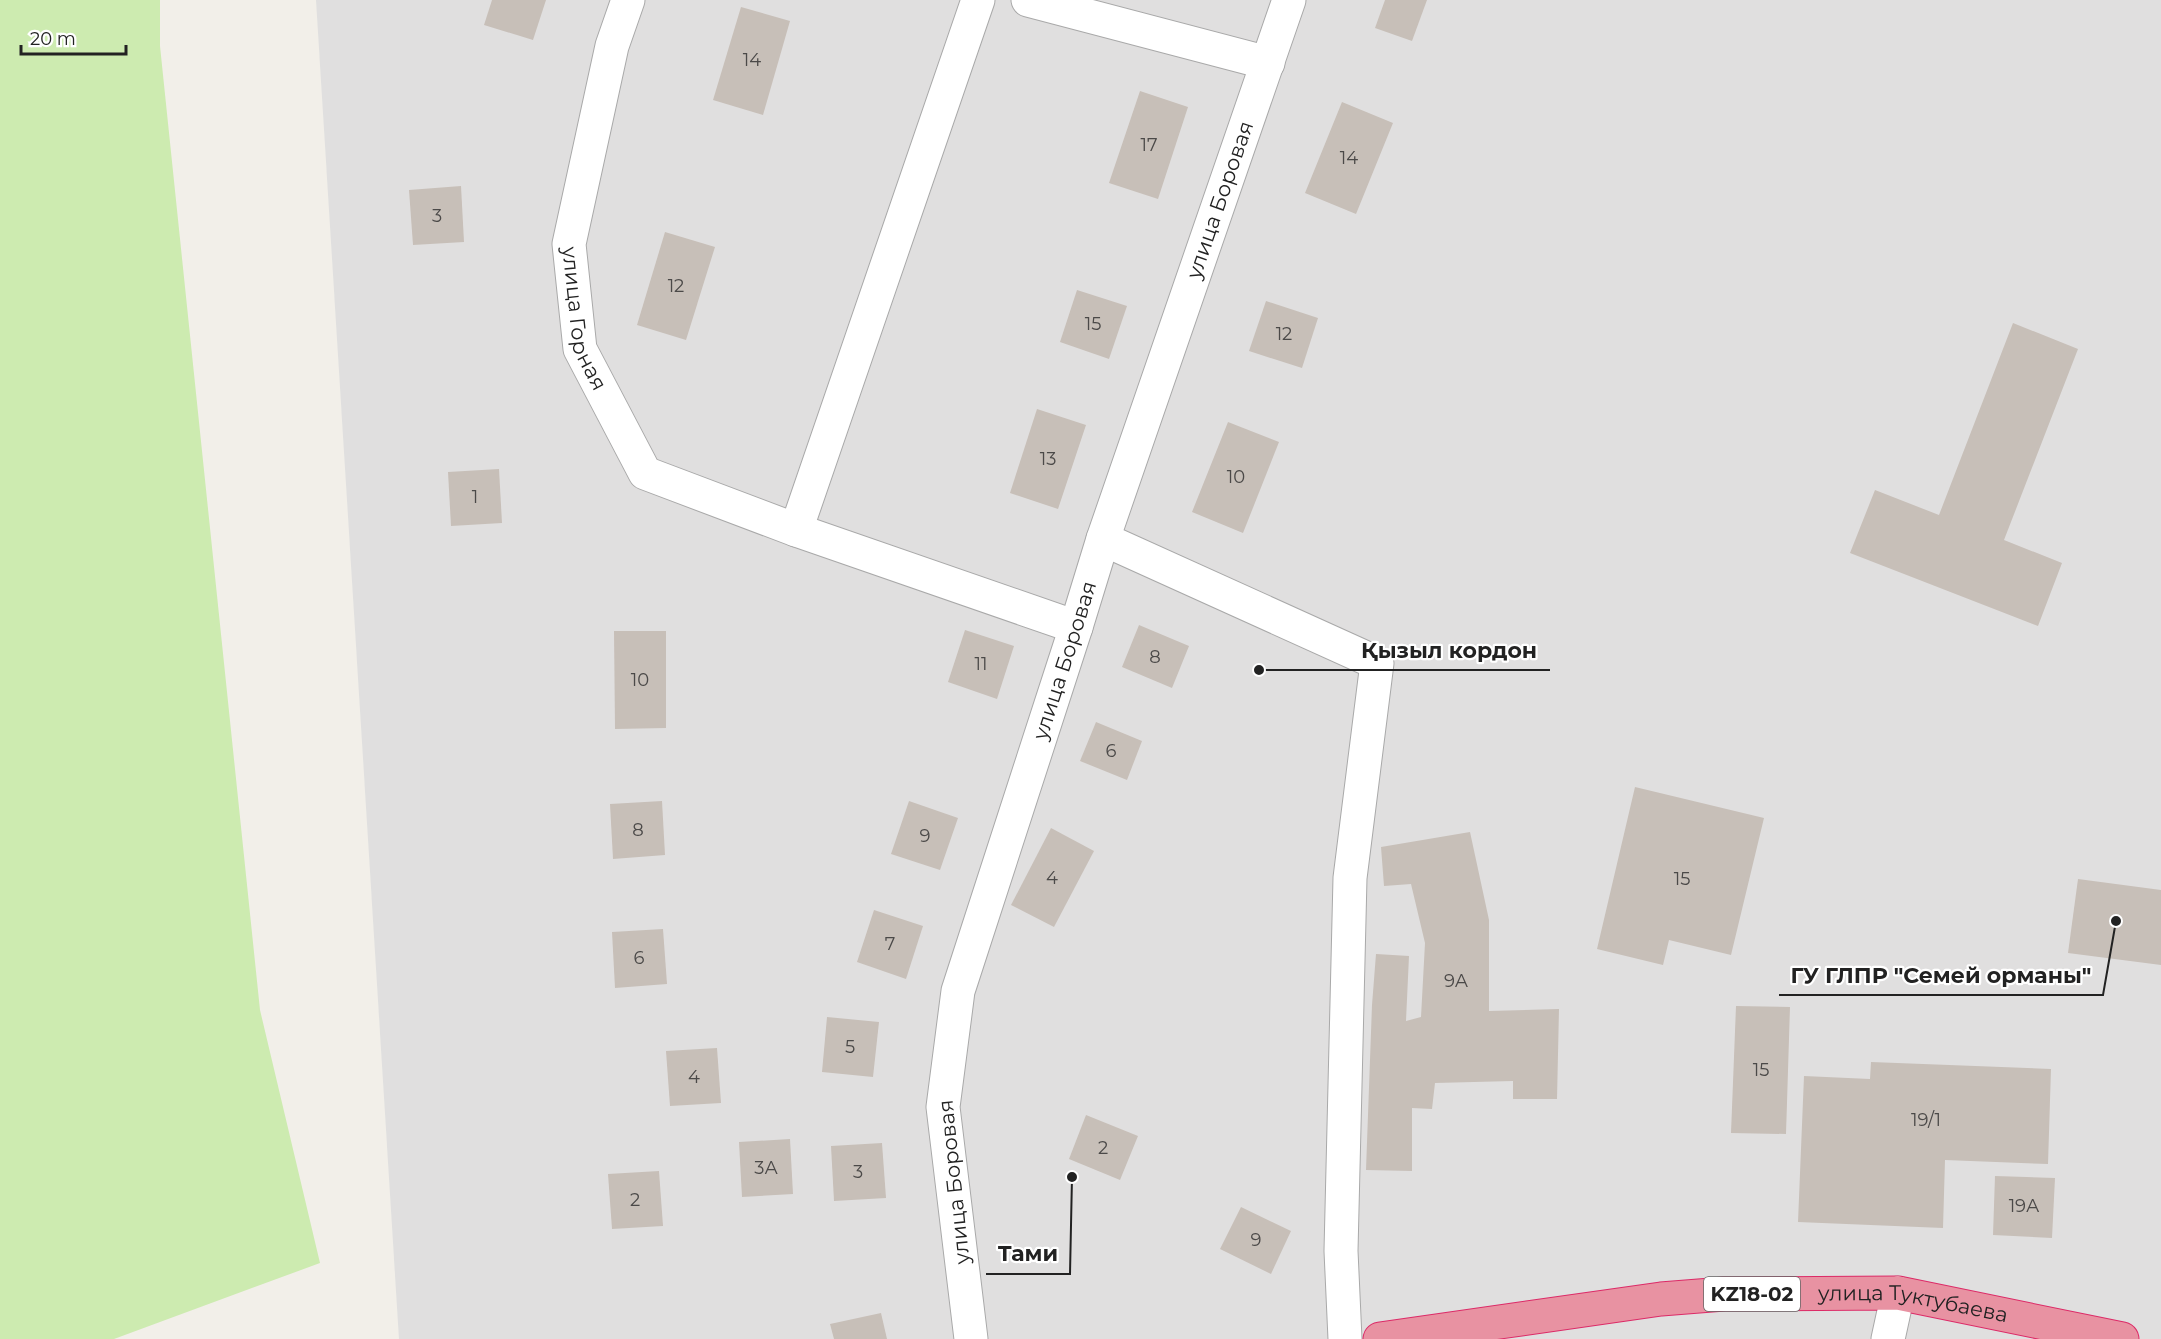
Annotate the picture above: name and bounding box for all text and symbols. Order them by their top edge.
scale bar [21,18,126,56]
text: 20 m [30,28,76,50]
house number: 14 [743,49,761,71]
street label: улица Боровая [1180,118,1258,283]
house number: 17 [1140,134,1158,156]
house number: 14 [1340,147,1358,169]
house number: 3 [432,205,442,227]
street label: улица Горная [557,245,612,394]
house number: 12 [668,275,684,297]
house number: 15 [1085,313,1101,335]
house number: 12 [1276,323,1292,345]
house number: 13 [1040,448,1056,470]
house number: 10 [1227,466,1245,488]
house number: 1 [472,486,478,508]
street label: улица Боровая [1027,578,1101,744]
callout: Қызыл кордон [1349,630,1550,670]
text: Қызыл кордон [1361,637,1537,664]
house number: 8 [1149,646,1161,668]
house number: 11 [975,653,988,675]
house number: 10 [631,669,649,691]
house number: 6 [1106,740,1117,762]
house number: 8 [632,819,644,841]
house number: 9 [920,825,931,847]
house number: 4 [1046,867,1058,889]
house number: 15 [1674,868,1690,890]
house number: 7 [885,933,895,955]
house number: 6 [634,947,645,969]
callout: ГУ ГЛПР "Семей орманы" [1779,955,2103,995]
text: ГУ ГЛПР "Семей орманы" [1791,962,2091,989]
house number: 9А [1444,970,1469,992]
house number: 5 [845,1036,855,1058]
house number: 15 [1753,1059,1769,1081]
house number: 4 [688,1066,700,1088]
street label: улица Боровая [932,1099,975,1266]
house number: 19/1 [1911,1109,1941,1131]
house number: 2 [1098,1137,1108,1159]
house number: 3А [754,1157,778,1179]
house number: 3 [853,1161,863,1183]
house number: 2 [630,1189,640,1211]
house number: 19А [2009,1195,2040,1217]
house number: 9 [1251,1229,1262,1251]
callout: Тами [986,1234,1070,1274]
text: Тами [998,1240,1058,1267]
road number: KZ18-02 [1704,1277,1800,1311]
street label: улица Туктубаева [1817,1280,2010,1327]

